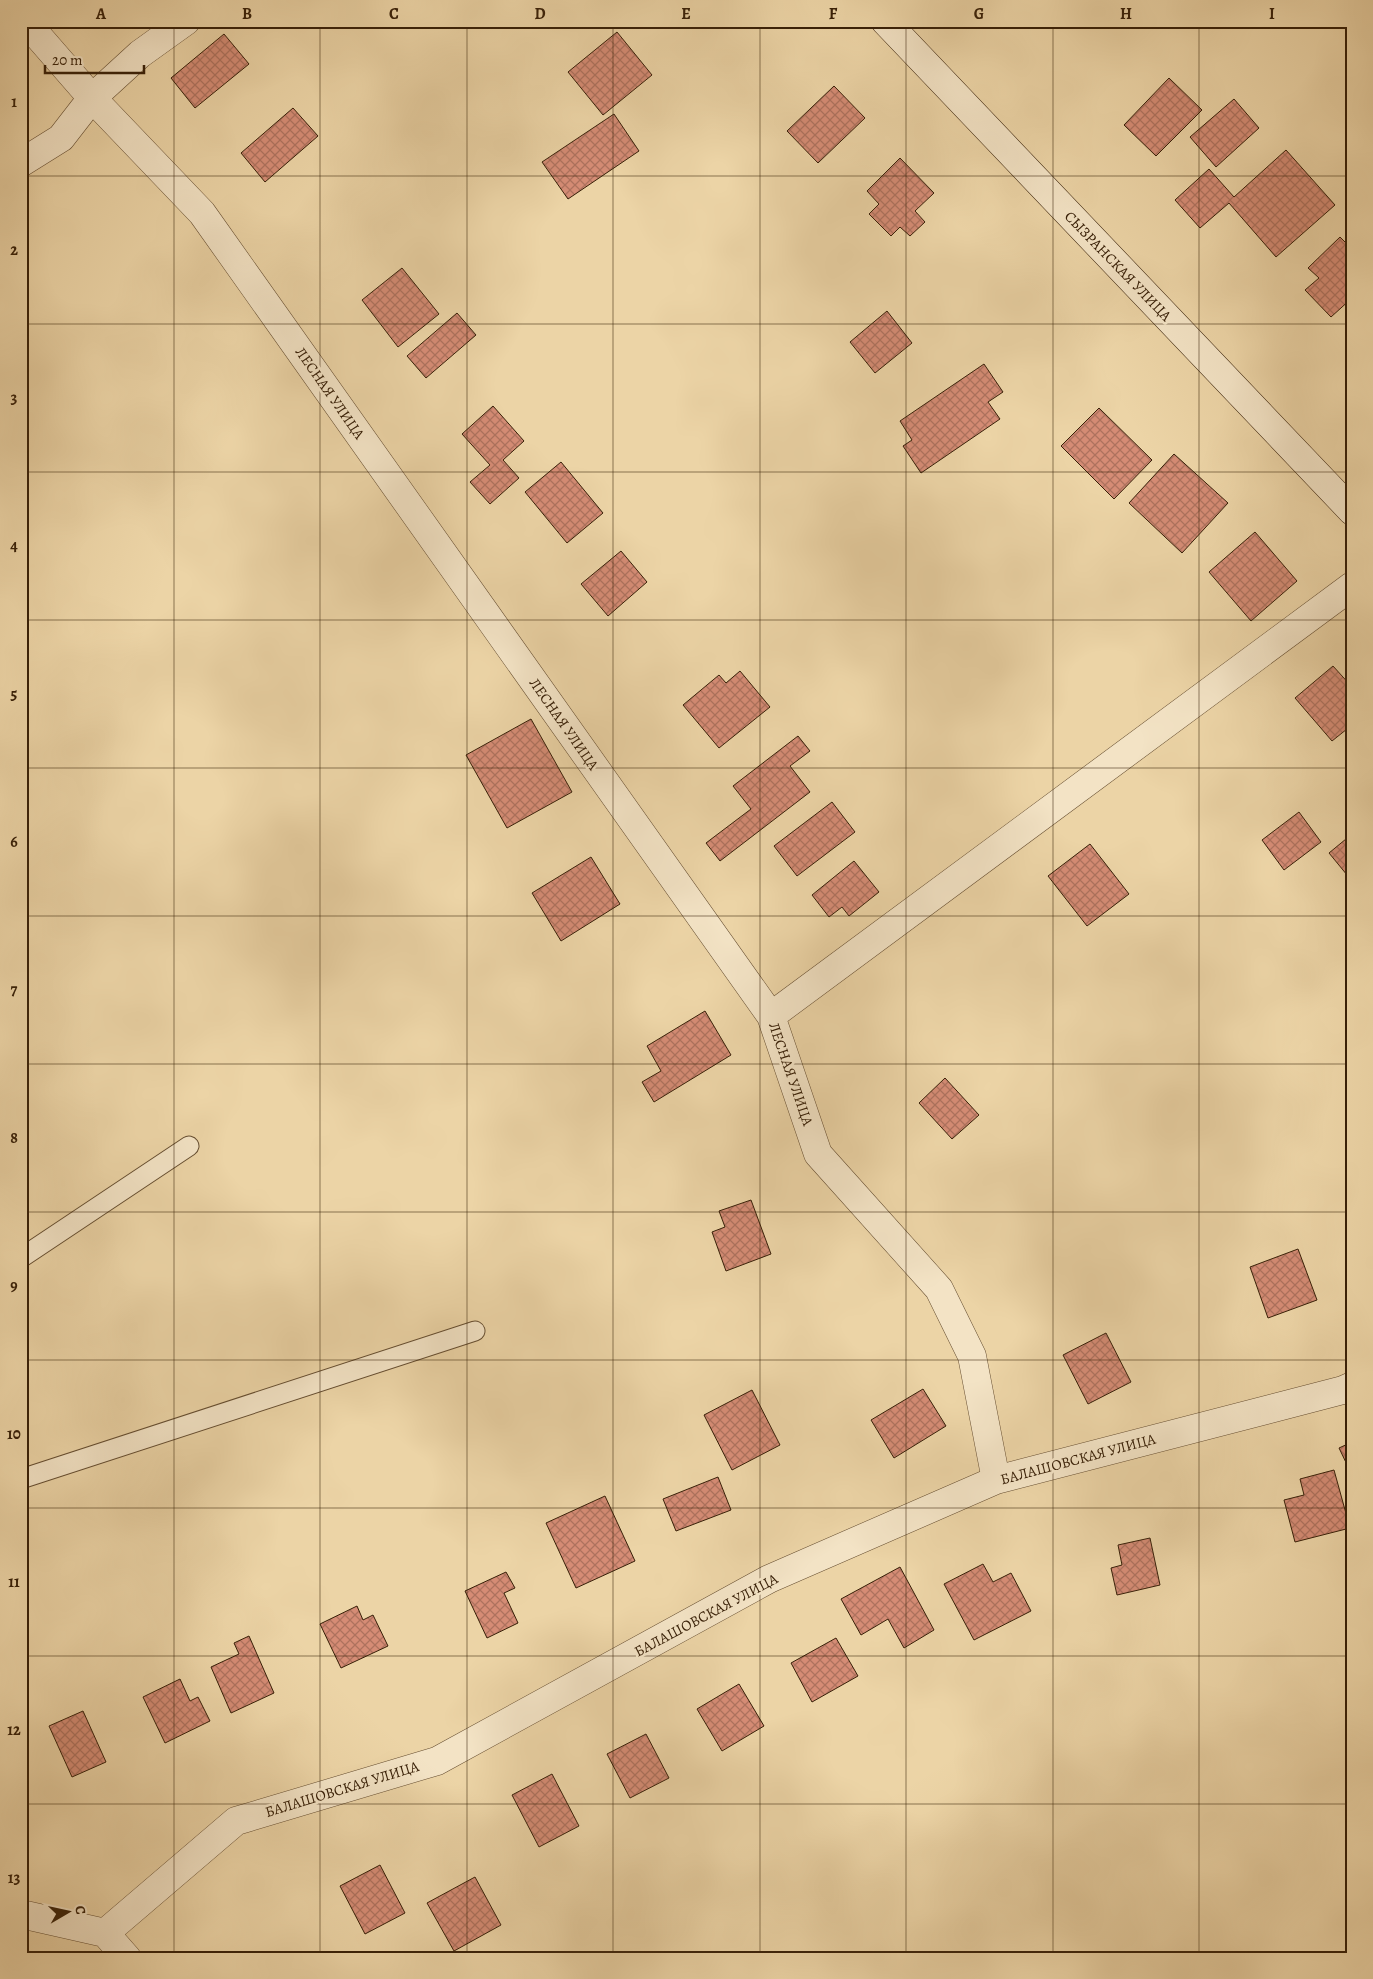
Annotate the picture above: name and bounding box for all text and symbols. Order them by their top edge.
text: A [95,3,107,25]
text: B [242,3,252,25]
text: C [389,3,399,25]
text: D [534,3,546,25]
text: E [681,3,691,25]
text: F [829,3,838,25]
text: G [974,3,984,25]
text: H [1120,3,1132,25]
text: I [1269,3,1275,25]
scale bar [45,42,144,74]
text: 20 m [52,50,83,70]
text: 1 [11,91,17,113]
street label: СЫЗРАНСКАЯ УЛИЦА [1060,206,1176,326]
text: 2 [10,239,18,261]
street label: ЛЕСНАЯ УЛИЦА [291,343,369,443]
text: 3 [11,387,18,409]
text: 4 [10,535,18,557]
street label: ЛЕСНАЯ УЛИЦА [525,674,603,774]
text: 5 [11,683,18,705]
text: 6 [10,831,18,853]
text: 7 [11,979,18,1001]
street label: ЛЕСНАЯ УЛИЦА [764,1020,818,1129]
text: 8 [10,1127,18,1149]
text: 9 [10,1275,18,1297]
text: 10 [7,1423,21,1445]
street label: БАЛАШОВСКАЯ УЛИЦА [998,1429,1158,1489]
street label: БАЛАШОВСКАЯ УЛИЦА [631,1569,781,1661]
text: 11 [8,1571,20,1593]
text: 12 [7,1719,21,1741]
street label: БАЛАШОВСКАЯ УЛИЦА [263,1756,422,1822]
text: 13 [8,1867,20,1889]
north arrow [42,1886,92,1936]
text: С [70,1904,90,1916]

